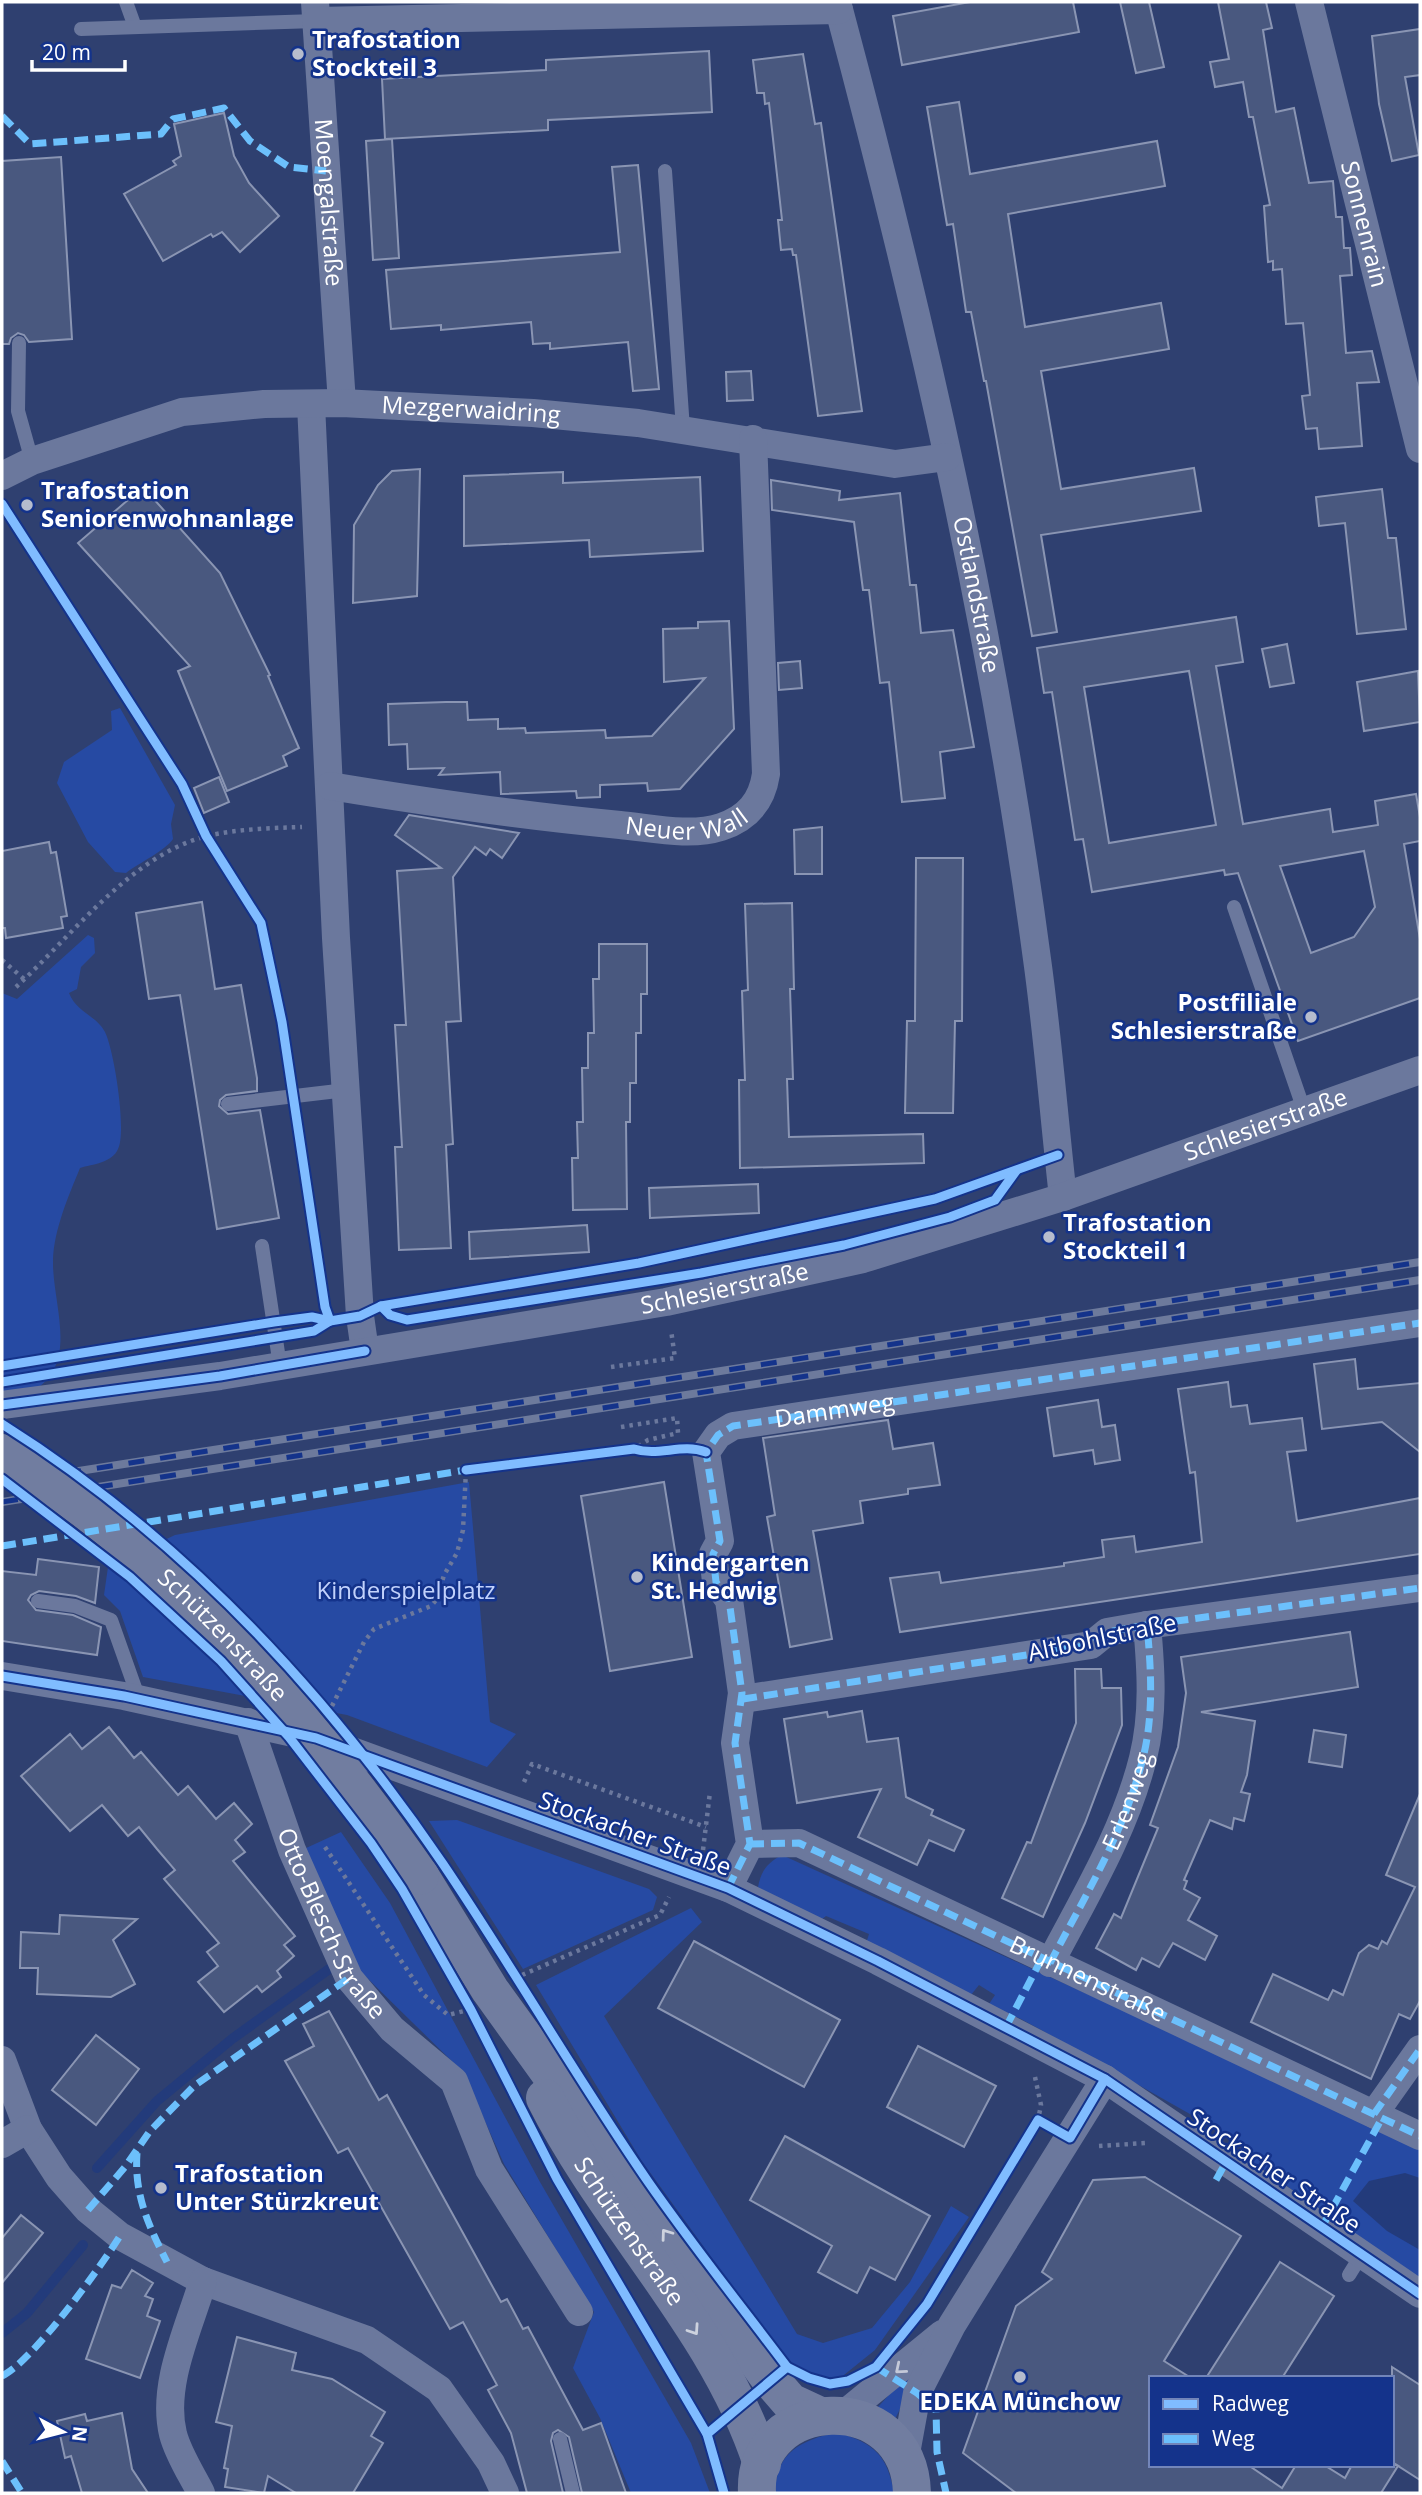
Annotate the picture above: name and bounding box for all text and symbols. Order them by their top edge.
place label: Trafostation Stockteil 3 [312,22,461,83]
scale bar [32,28,124,72]
text: 20 m [42,38,91,66]
marker: Trafostation Stockteil 3 [290,46,306,62]
street label: Moengalstraße [308,117,352,287]
street label: Sonnenrain [1334,157,1397,291]
street label: Mezgerwaidring [381,387,562,431]
place label: Trafostation Seniorenwohnanlage [41,473,294,534]
marker: Trafostation Seniorenwohnanlage [19,497,35,513]
street label: Ostlandstraße [946,513,1009,676]
street label: Neuer Wall [624,800,754,847]
place label: Postfiliale Schlesierstraße [1111,985,1297,1046]
marker: Postfiliale Schlesierstraße [1303,1009,1319,1025]
street label: Schlesierstraße [1179,1079,1351,1168]
place label: Trafostation Stockteil 1 [1063,1205,1212,1266]
marker: Trafostation Stockteil 1 [1041,1229,1057,1245]
street label: Schlesierstraße [638,1253,811,1321]
street label: Dammweg [772,1384,896,1435]
place label: Kindergarten St. Hedwig [651,1545,810,1606]
street label: Schützenstraße [151,1560,296,1708]
marker: Kindergarten St. Hedwig [629,1569,645,1585]
park label: Kinderspielplatz [316,1573,496,1606]
street label: Altbohlstraße [1024,1605,1179,1668]
street label: Erlenweg [1093,1748,1159,1855]
street label: Stockacher Straße [535,1782,736,1883]
street label: Otto-Blesch-Straße [271,1823,395,2025]
street label: Brunnenstraße [1005,1927,1172,2029]
street label: Stockacher Straße [1182,2099,1368,2240]
street label: Schützenstraße [567,2150,693,2312]
place label: Trafostation Unter Stürzkreut [175,2156,379,2217]
marker: Trafostation Unter Stürzkreut [153,2180,169,2196]
one-way arrow [662,2229,674,2242]
one-way arrow [686,2322,699,2335]
one-way arrow [896,2361,909,2373]
marker: EDEKA Münchow [1012,2369,1028,2385]
legend [1149,2376,1394,2467]
place label: EDEKA Münchow [919,2384,1121,2417]
text: Radweg [1212,2389,1289,2417]
north arrow [28,2397,98,2467]
text: Weg [1212,2424,1255,2452]
text: N [66,2425,94,2443]

